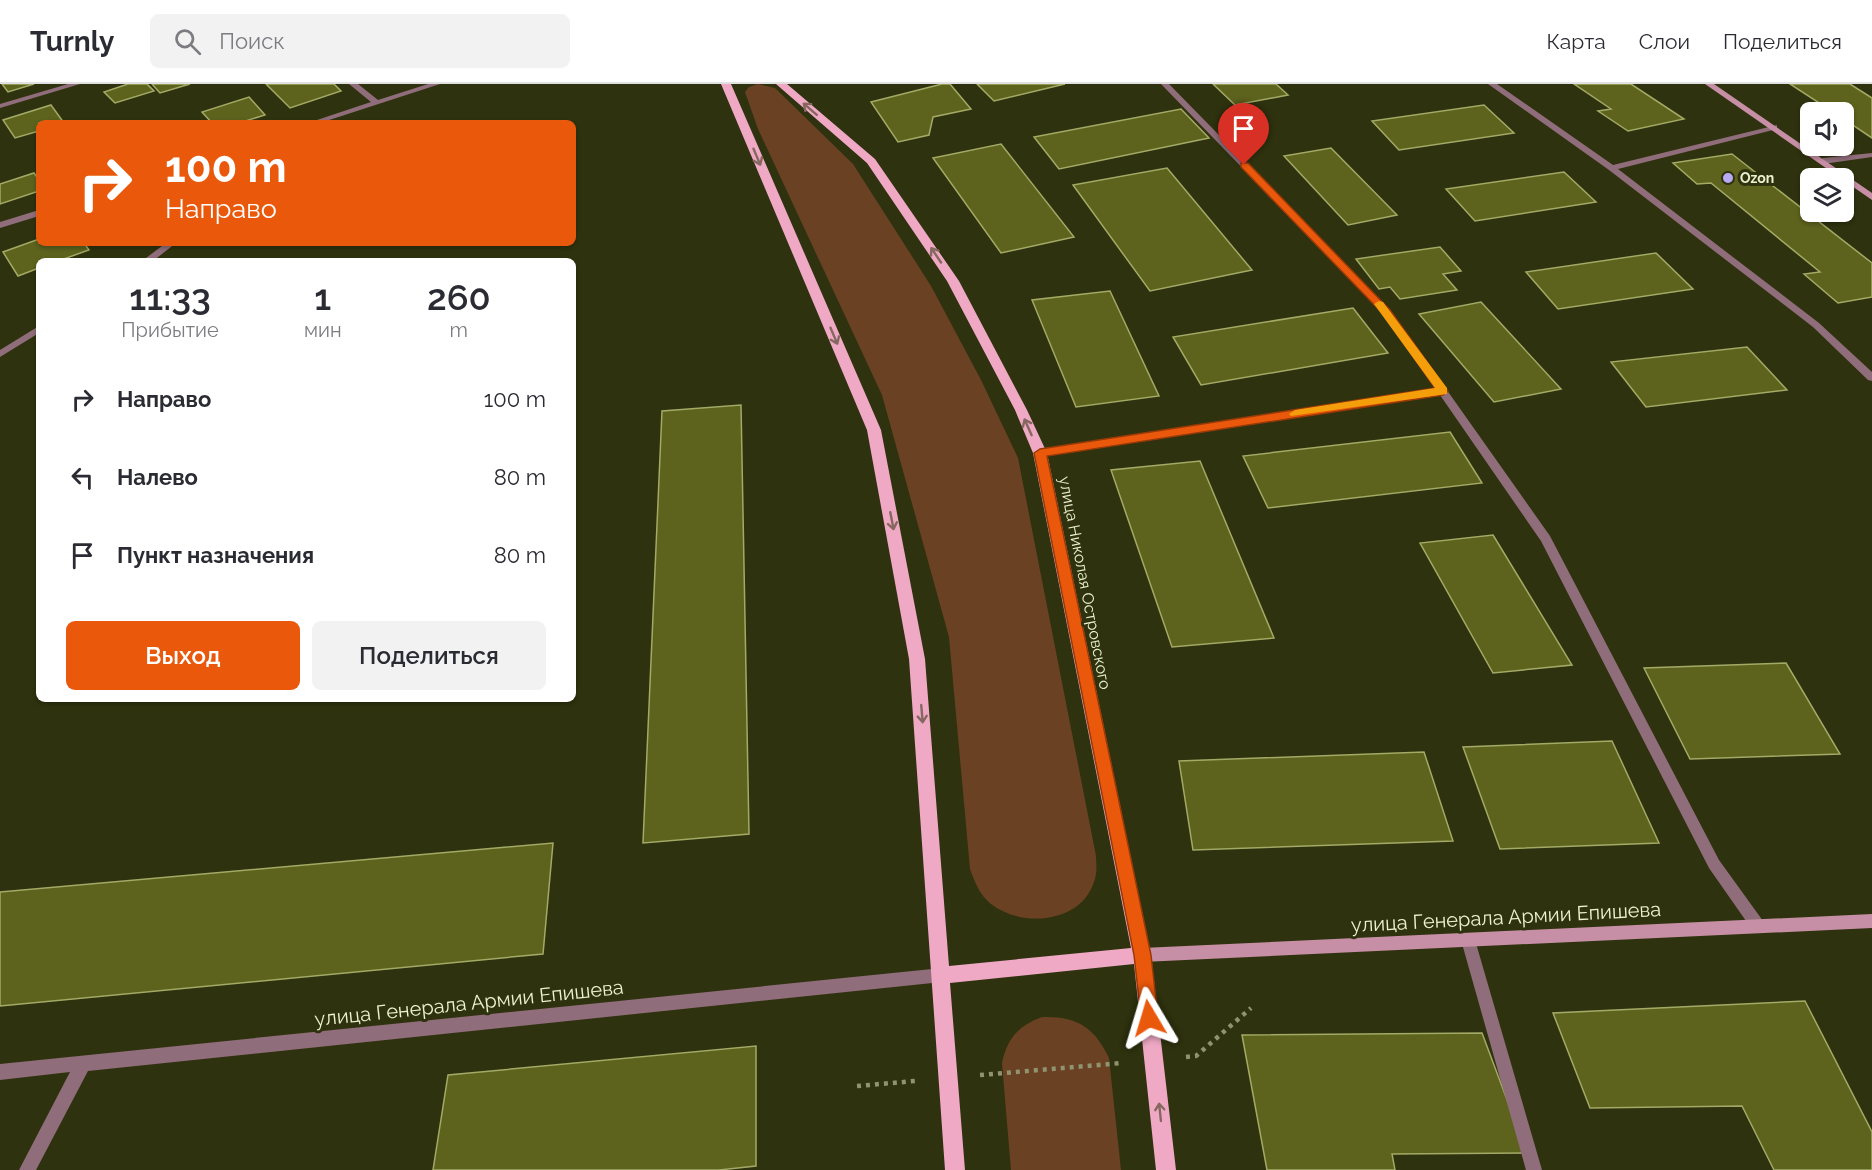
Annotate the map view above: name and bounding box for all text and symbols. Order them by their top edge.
search box [150,14,570,68]
text: Turnly [30,25,114,58]
icon: search [171,25,204,58]
text: Поиск [219,28,285,54]
text: Карта [1547,29,1606,54]
text: Слои [1639,29,1690,54]
text: Поделиться [1723,29,1842,54]
one-way arrow [802,102,818,115]
map controls [1800,102,1854,222]
button: sound [1800,102,1854,156]
pin [1218,103,1269,165]
icon: arrive [1227,112,1260,145]
text: 100 m [165,143,287,192]
icon: right [66,144,144,222]
one-way arrow [752,147,763,166]
button: layers [1800,168,1854,222]
place label: Ozon [1740,170,1774,186]
marker: Ozon [1721,171,1735,185]
text: Направо [165,193,277,224]
one-way arrow [930,248,942,264]
text: 11:33 [129,276,211,318]
text: 1 [314,276,331,318]
text: 260 [427,276,491,318]
text: Прибытие [121,318,219,342]
text: мин [304,318,342,342]
text: m [450,318,468,342]
one-way arrow [829,327,840,345]
icon: right [66,383,99,416]
text: Направо [117,386,211,412]
text: 100 m [484,386,546,412]
one-way arrow [1022,418,1034,436]
icon: left [66,461,99,494]
text: Налево [117,464,198,490]
text: 80 m [494,464,546,490]
street label: улица Николая Островского [1055,475,1115,691]
one-way arrow [887,511,898,531]
icon: arrive [66,539,99,572]
text: Пункт назначения [117,542,314,568]
text: 80 m [494,542,546,568]
button: Выход [66,621,300,690]
button: Поделиться [312,621,546,690]
one-way arrow [917,703,928,723]
street label: улица Генерала Армии Епишева [1350,897,1662,937]
street label: улица Генерала Армии Епишева [313,975,625,1031]
position arrow [1117,986,1181,1050]
one-way arrow [1154,1102,1165,1122]

